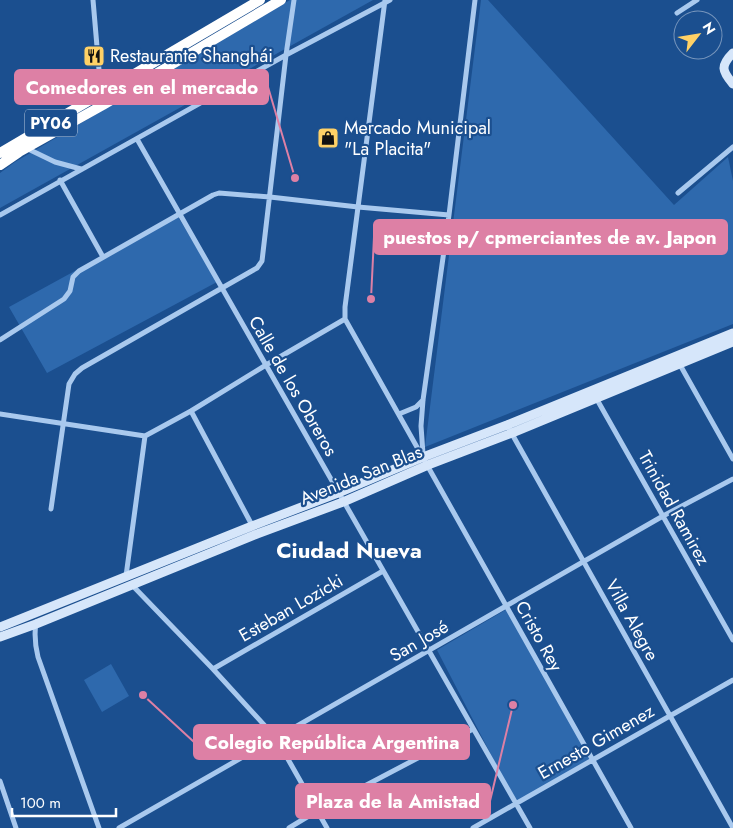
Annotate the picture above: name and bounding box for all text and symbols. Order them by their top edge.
north arrow [673,10,723,60]
text: N [698,18,721,38]
place label: Restaurante Shanghái [110,43,273,69]
restaurant icon: Restaurante Shanghái [82,44,106,68]
callout: Comedores en el mercado [15,70,268,104]
text: Comedores en el mercado [26,74,258,101]
road number: PY06 [25,110,77,136]
place label: Mercado Municipal "La Placita" [344,115,491,162]
shop icon: Mercado Municipal "La Placita" [316,126,340,150]
callout: puestos p/ cpmerciantes de av. Japon [374,220,727,254]
text: puestos p/ cpmerciantes de av. Japon [383,224,717,251]
street label: Calle de los Obreros [242,311,344,461]
street label: Avenida San Blas [296,439,426,511]
street label: Trinidad Ramirez [632,446,717,571]
district label: Ciudad Nueva [276,534,422,566]
street label: Esteban Lozicki [234,568,348,648]
street label: Villa Alegre [599,575,665,665]
street label: Cristo Rey [509,596,569,676]
street label: San José [385,614,453,668]
street label: Ernesto Gimenez [533,698,660,786]
callout: Colegio República Argentina [194,725,469,759]
text: Colegio República Argentina [205,729,459,756]
callout: Plaza de la Amistad [296,784,490,818]
scale bar [12,786,116,818]
text: Plaza de la Amistad [306,788,480,815]
text: 100 m [20,792,61,814]

